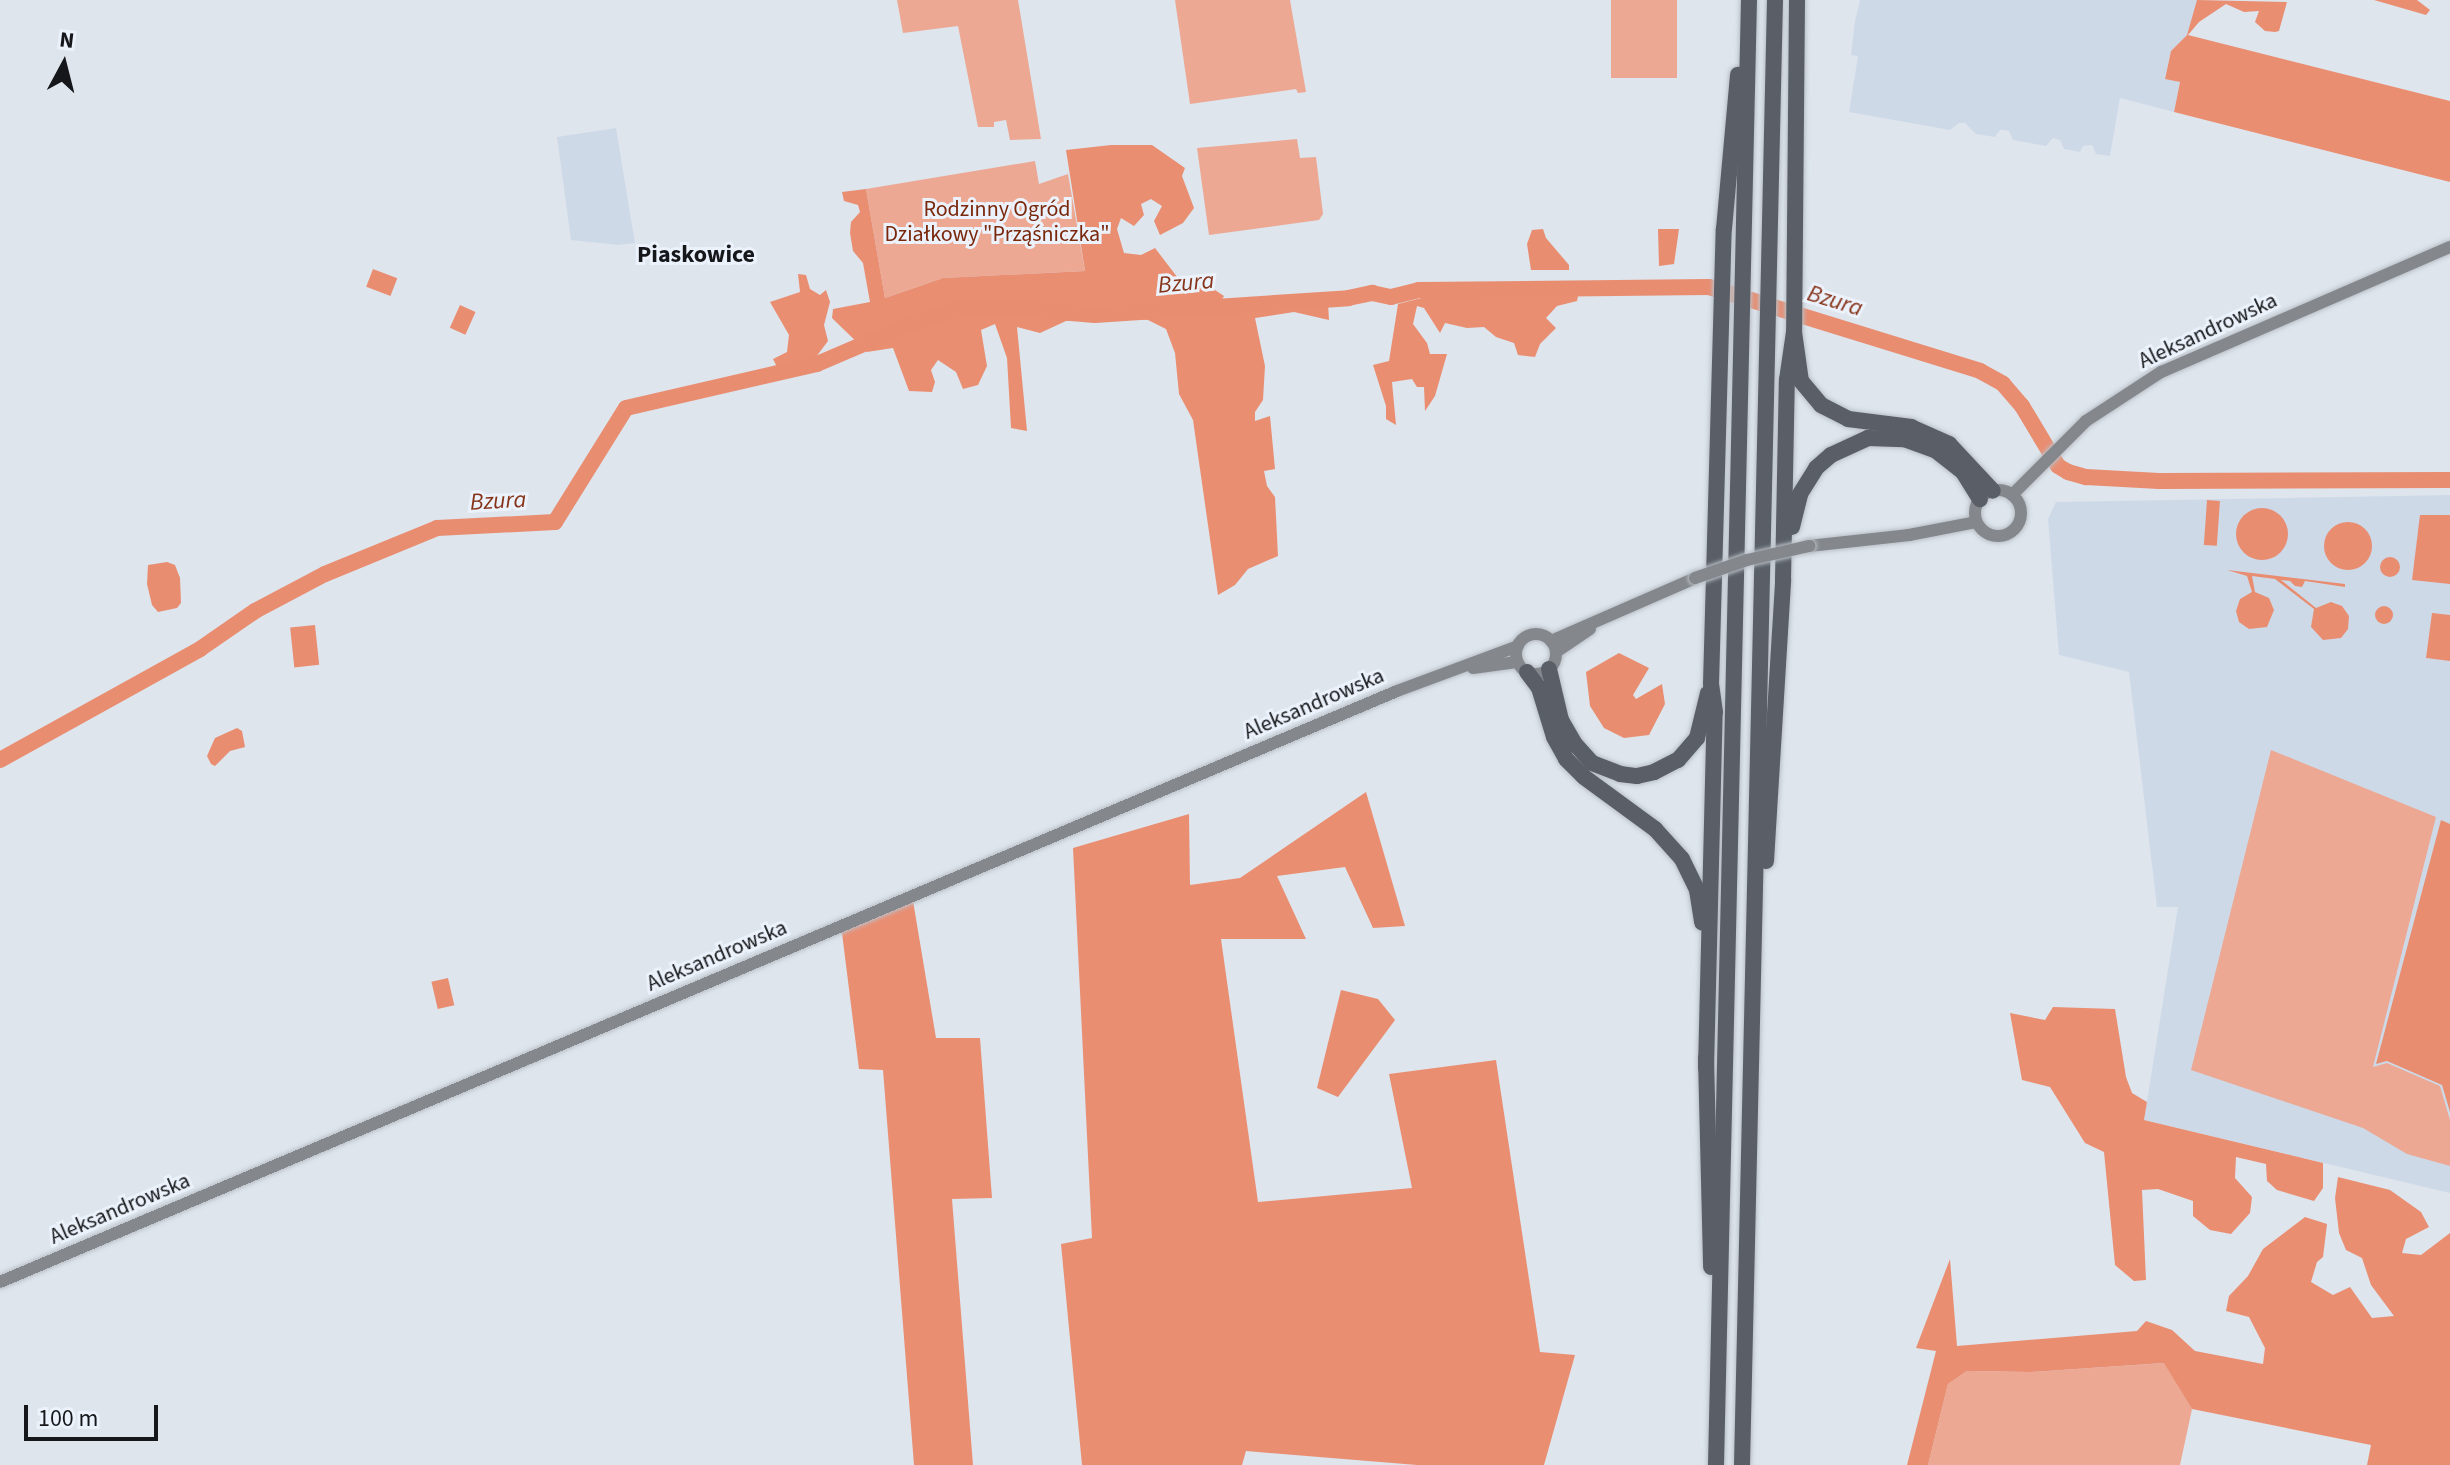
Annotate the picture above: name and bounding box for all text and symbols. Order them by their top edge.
text: N [58,23,76,57]
north arrow [24,24,104,104]
park label: Rodzinny Ogród Działkowy "Prząśniczka" [884,196,1110,248]
district label: Piaskowice [637,241,755,269]
water label: Bzura [1157,266,1215,300]
water label: Bzura [1804,279,1866,323]
street label: Aleksandrowska [2134,287,2282,375]
water label: Bzura [469,485,527,517]
street label: Aleksandrowska [1240,663,1388,745]
street label: Aleksandrowska [643,915,791,997]
street label: Aleksandrowska [46,1168,194,1250]
scale bar [28,1389,162,1439]
text: 100 m [38,1401,98,1436]

